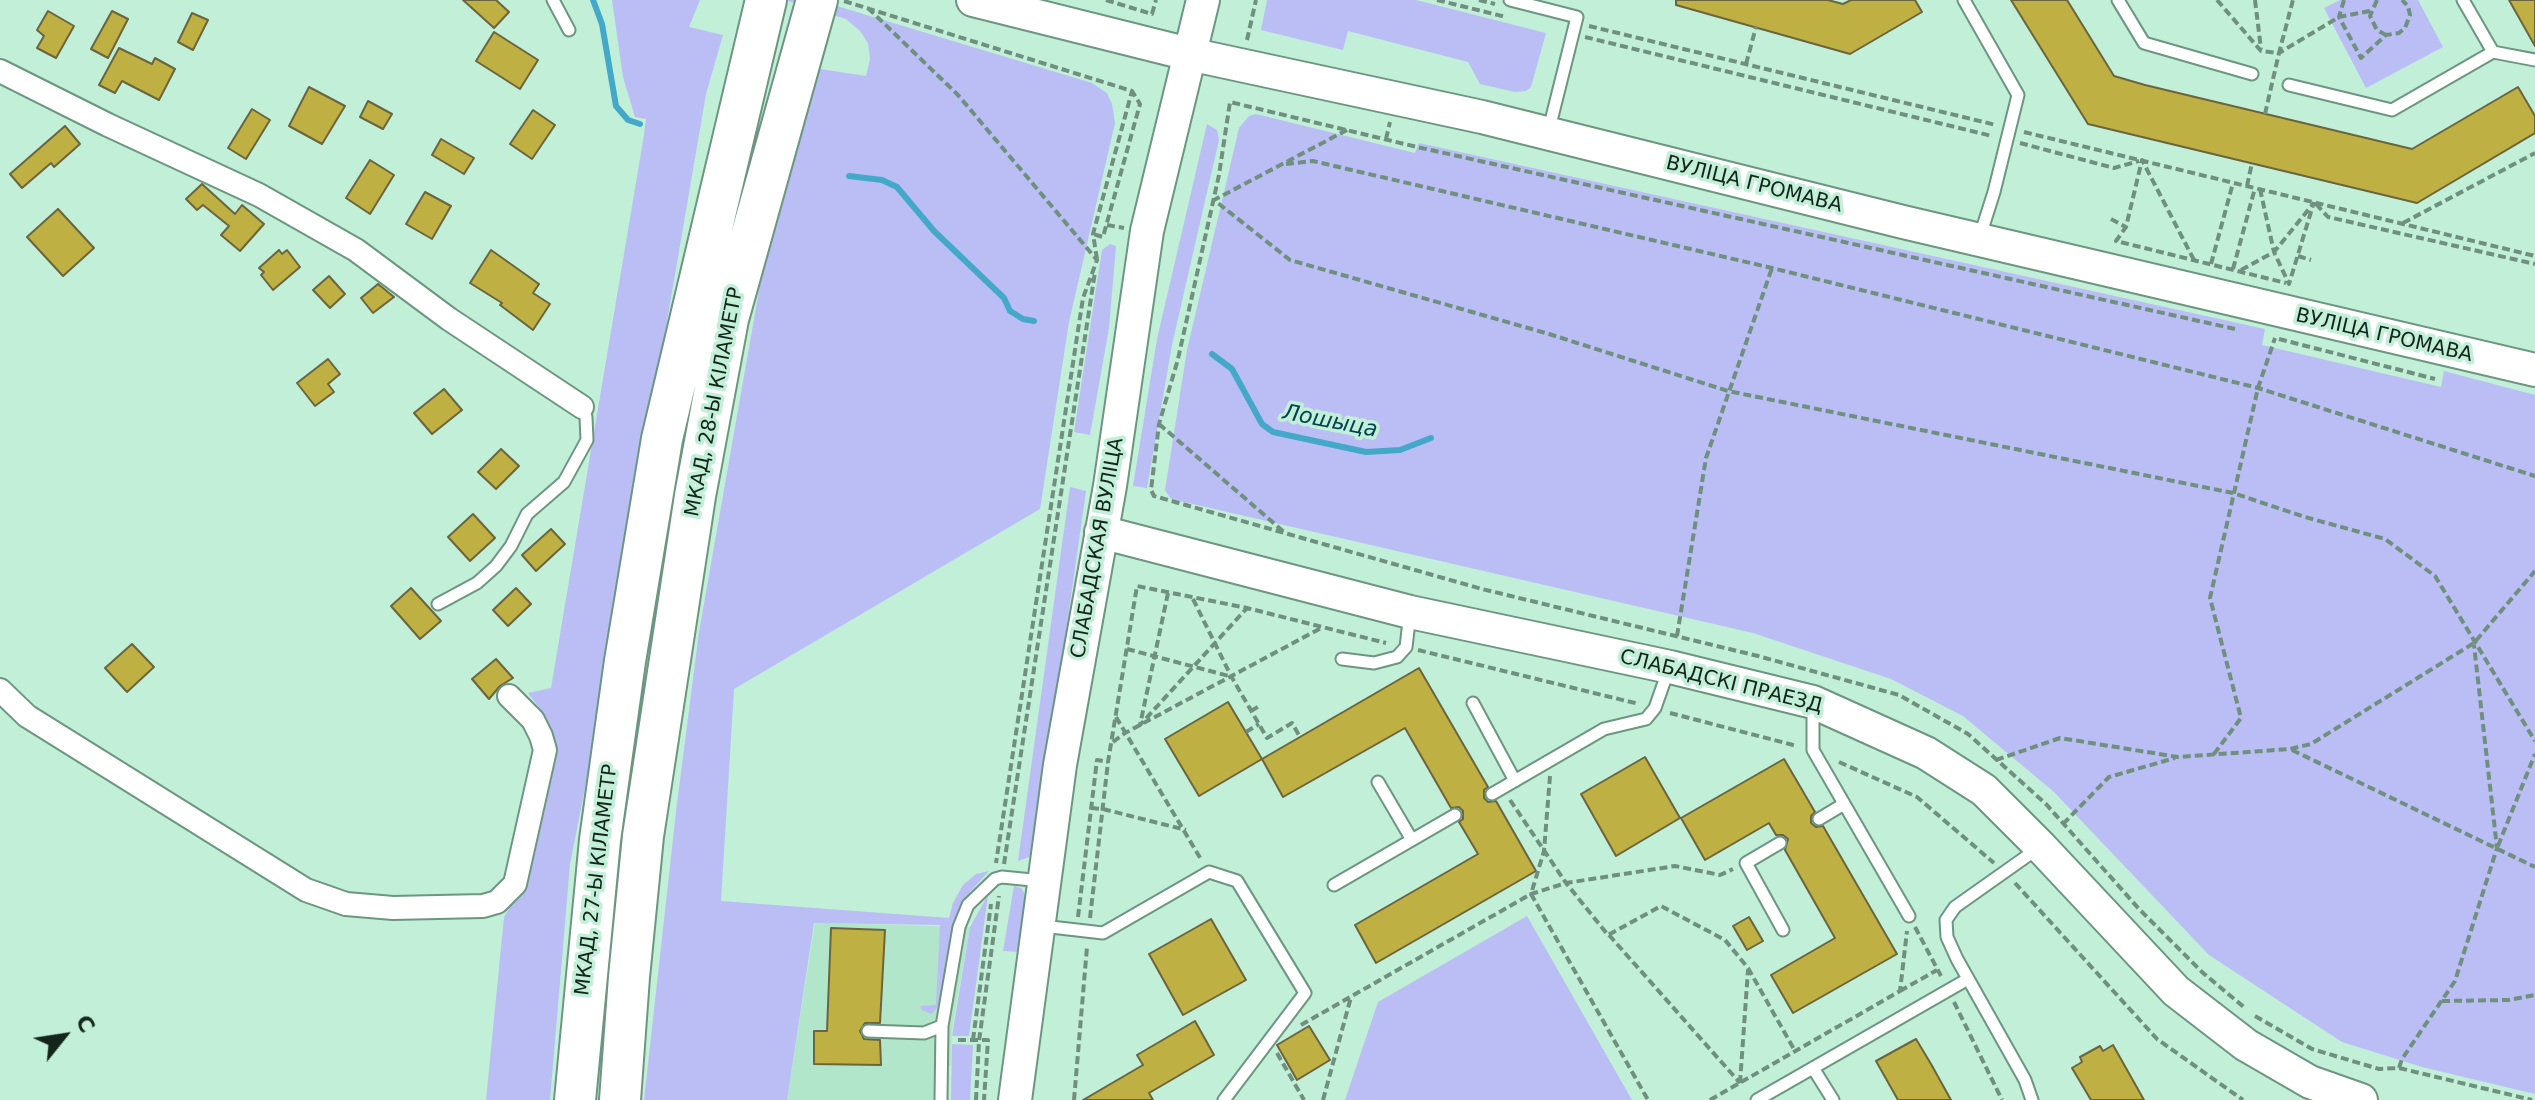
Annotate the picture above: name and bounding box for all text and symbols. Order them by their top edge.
street label: ВУЛІЦА ГРОМАВА [1663,151,1845,219]
street label: МКАД, 28-Ы КІЛАМЕТР [681,285,749,519]
street label: ВУЛІЦА ГРОМАВА [2293,304,2475,368]
water label: Лошыца [1280,400,1380,444]
street label: СЛАБАДСКАЯ ВУЛІЦА [1067,436,1129,660]
street label: СЛАБАДСКІ ПРАЕЗД [1617,645,1825,719]
street label: МКАД, 27-Ы КІЛАМЕТР [571,763,623,997]
north arrow [24,996,104,1076]
text: С [70,1011,100,1037]

